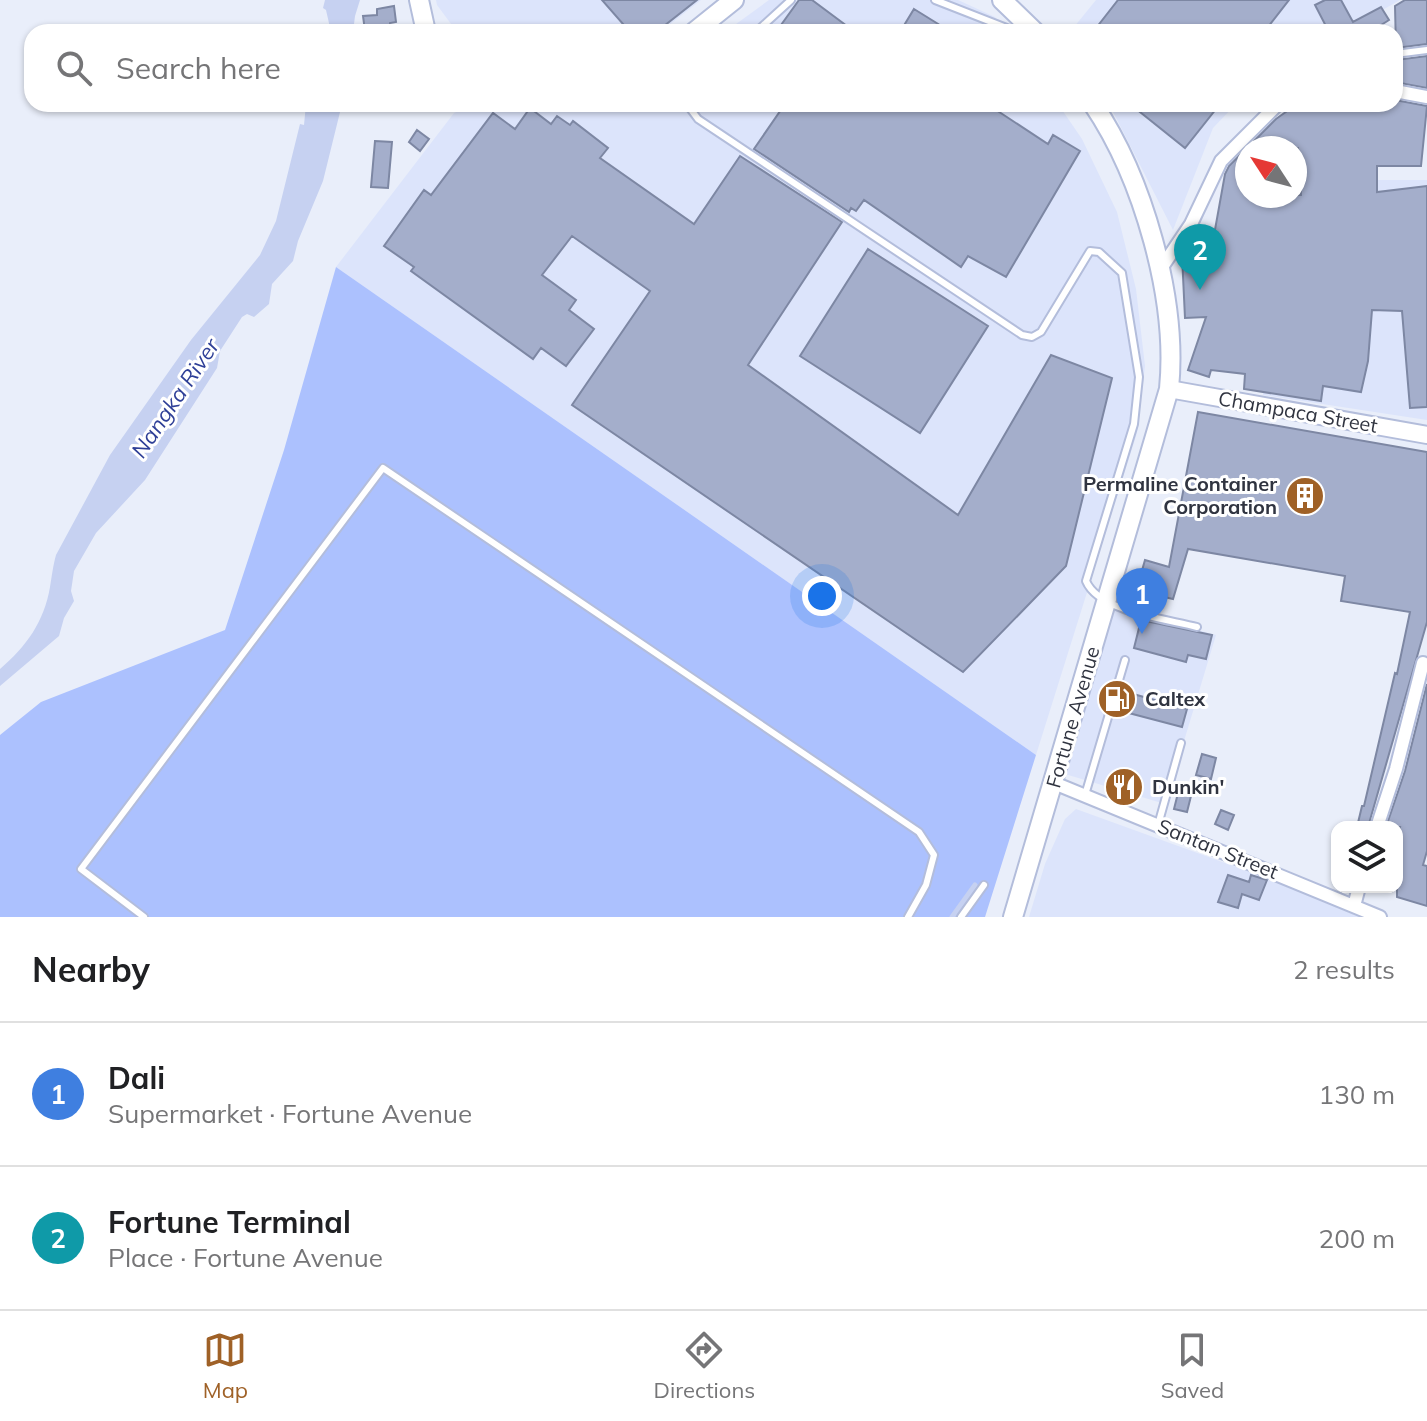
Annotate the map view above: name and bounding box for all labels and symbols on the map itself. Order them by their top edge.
north arrow [1235,136,1307,208]
pin: 2 [1174,224,1226,290]
water label: Nangka River [125,332,226,463]
street label: Champaca Street [1216,385,1380,438]
place label: Permaline Container Corporation [1083,471,1277,519]
building icon: Permaline Container Corporation [1284,475,1326,517]
pin: 1 [1116,568,1168,634]
your location [802,576,842,616]
street label: Fortune Avenue [1040,643,1105,791]
fuel station icon: Caltex [1096,678,1138,720]
place label: Caltex [1145,686,1206,711]
restaurant icon: Dunkin' [1103,766,1145,808]
place label: Dunkin' [1152,774,1224,799]
street label: Santan Street [1154,813,1282,884]

